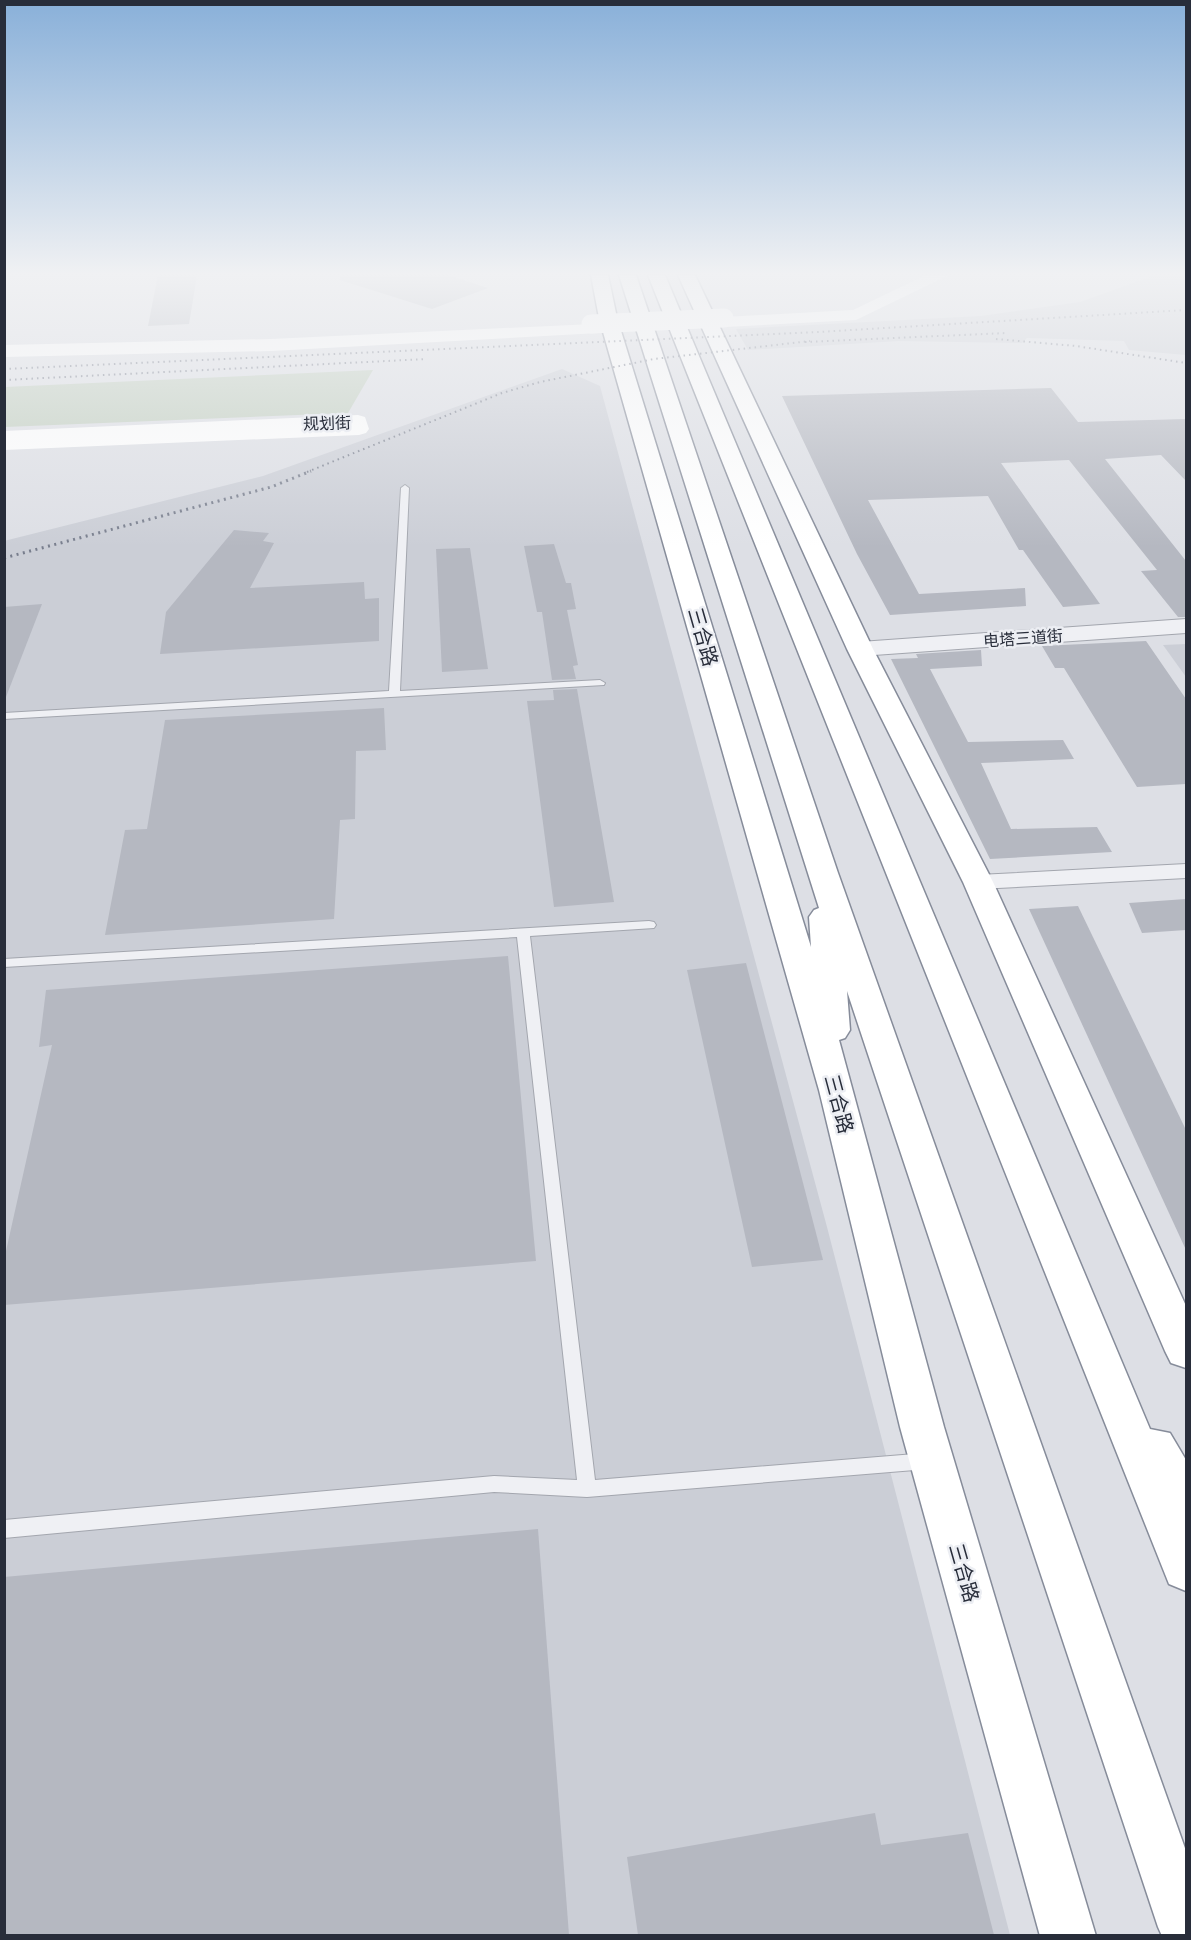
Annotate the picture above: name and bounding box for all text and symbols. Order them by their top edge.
street label: 规划街 [303,413,351,433]
street label: 三合路 [684,605,723,669]
street label: 电塔三道街 [982,626,1064,650]
street label: 三合路 [821,1072,858,1136]
street label: 三合路 [945,1541,984,1605]

